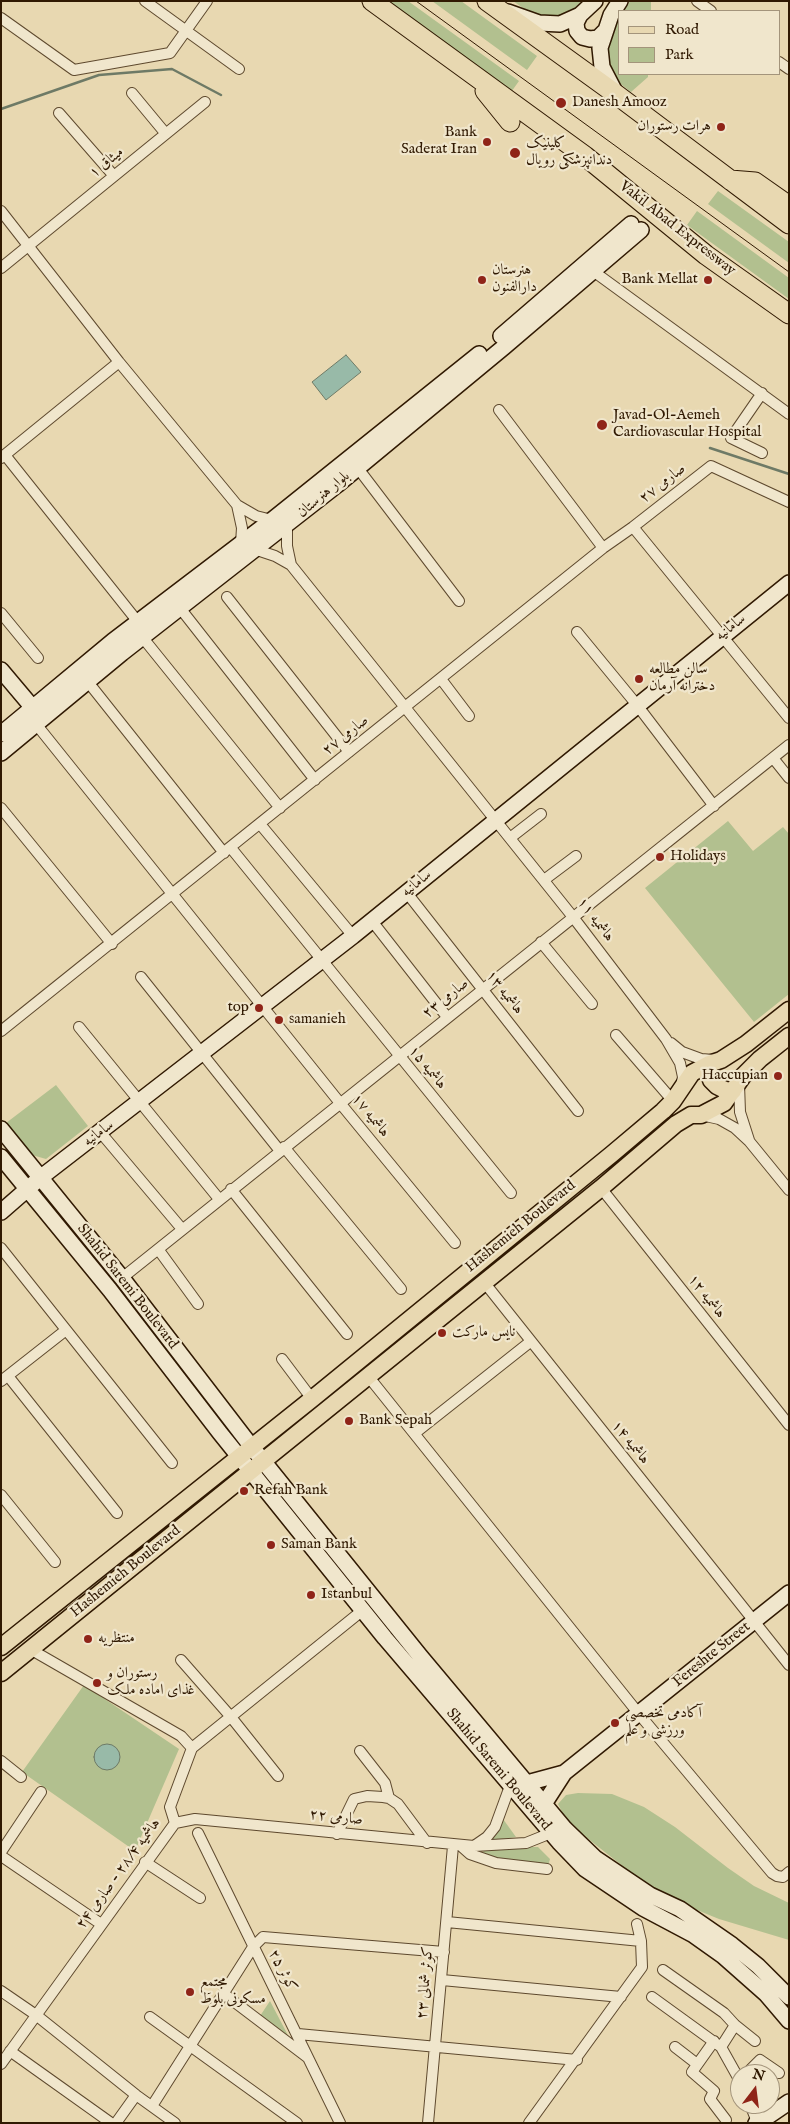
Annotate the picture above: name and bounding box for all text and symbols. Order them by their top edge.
legend [618,10,780,75]
text: Road [665,20,699,39]
text: Park [665,45,694,64]
place label: Danesh Amooz [572,94,667,112]
marker: Danesh Amooz [554,96,568,110]
place label: هرات رستوران [637,118,711,136]
marker: هرات رستوران [715,121,727,133]
place label: Bank Saderat Iran [401,124,477,159]
place label: کلینیک دندانپزشکی رویال [526,135,612,170]
marker: Bank Saderat Iran [481,136,493,148]
street label: میثاق ۱ [86,144,128,182]
marker: کلینیک دندانپزشکی رویال [508,146,522,160]
street label: Vakil Abad Expressway [615,178,739,280]
place label: هنرستان دارالفنون [492,262,537,297]
place label: Bank Mellat [622,271,698,289]
marker: هنرستان دارالفنون [476,274,488,286]
marker: Bank Mellat [702,274,714,286]
place label: Javad-Ol-Aemeh Cardiovascular Hospital [613,407,761,442]
marker: Javad-Ol-Aemeh Cardiovascular Hospital [595,418,609,432]
street label: صارمی ۲۷ [636,460,690,508]
street label: بلوار هنرستان [294,468,354,522]
street label: سامانیه [712,611,750,645]
place label: سالن مطالعه دخترانه آرمان [649,661,715,696]
marker: سالن مطالعه دخترانه آرمان [633,673,645,685]
street label: صارمی ۲۷ [319,712,373,760]
place label: Holidays [670,848,726,866]
marker: Holidays [654,851,666,863]
street label: سامانیه [398,866,436,902]
street label: هاشمیه ۱۱ [573,894,617,946]
street label: هاشمیه ۱۳ [481,967,527,1019]
street label: صارمی ۲۳ [419,975,473,1023]
place label: top [228,999,249,1017]
marker: top [253,1002,265,1014]
place label: samanieh [289,1011,346,1029]
marker: samanieh [273,1014,285,1026]
street label: هاشمیه ۱۵ [404,1043,450,1093]
place label: Haccupian [701,1067,768,1085]
marker: Haccupian [772,1070,784,1082]
street label: هاشمیه ۱۷ [347,1091,393,1141]
street label: سامانیه [80,1117,118,1151]
street label: Hashemieh Boulevard [462,1177,580,1277]
street label: Shahid Saremi Boulevard [72,1221,182,1353]
street label: هاشمیه ۱۲ [683,1271,729,1323]
place label: نایس مارکت [452,1324,515,1342]
marker: نایس مارکت [436,1327,448,1339]
place label: Bank Sepah [359,1412,432,1430]
marker: Bank Sepah [343,1415,355,1427]
street label: هاشمیه ۱۴ [607,1418,653,1468]
place label: Refah Bank [254,1482,328,1500]
marker: Refah Bank [238,1485,250,1497]
street label: Hashemieh Boulevard [67,1522,185,1622]
place label: Saman Bank [281,1536,357,1554]
marker: Saman Bank [265,1539,277,1551]
place label: Istanbul [321,1586,372,1604]
marker: Istanbul [305,1589,317,1601]
street label: Fereshte Street [670,1618,754,1692]
place label: منتظریه [98,1630,135,1648]
marker: منتظریه [82,1633,94,1645]
place label: رستوران و غذای اماده ملک [107,1665,195,1700]
marker: رستوران و غذای اماده ملک [91,1677,103,1689]
street label: Shahid Saremi Boulevard [442,1705,554,1835]
place label: آکادمی تخصصی ورزشی و علم [625,1705,702,1740]
marker: آکادمی تخصصی ورزشی و علم [609,1717,621,1729]
street label: صارمی ۲۲ [308,1806,364,1830]
street label: هاشمیه ۲۸/۴ - صارمی ۲۴ [73,1815,165,1933]
street label: کوثر شمالی ۲۳ [414,1946,438,2020]
street label: کوثر ۲۵ [264,1947,300,1995]
place label: مجتمع مسکونی بلوط [200,1974,266,2009]
marker: مجتمع مسکونی بلوط [184,1986,196,1998]
north arrow [730,2064,780,2114]
text: N [750,2065,767,2086]

